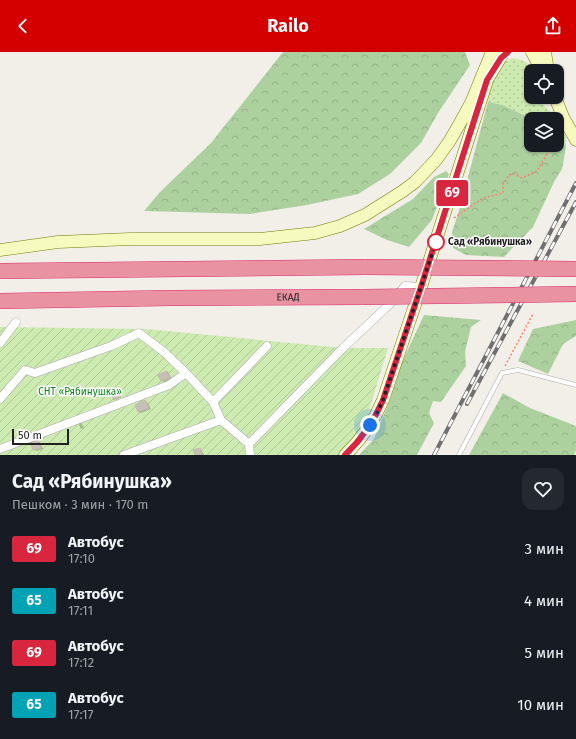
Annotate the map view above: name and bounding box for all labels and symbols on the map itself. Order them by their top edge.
line badge: 69 [434,180,470,206]
marker: Сад «Рябинушка» [427,233,445,251]
place label: Сад «Рябинушка» [448,236,532,248]
street label: ЕКАД [276,291,300,303]
park label: СНТ «Рябинушка» [38,386,122,398]
your location [360,415,380,435]
scale bar [12,427,69,446]

